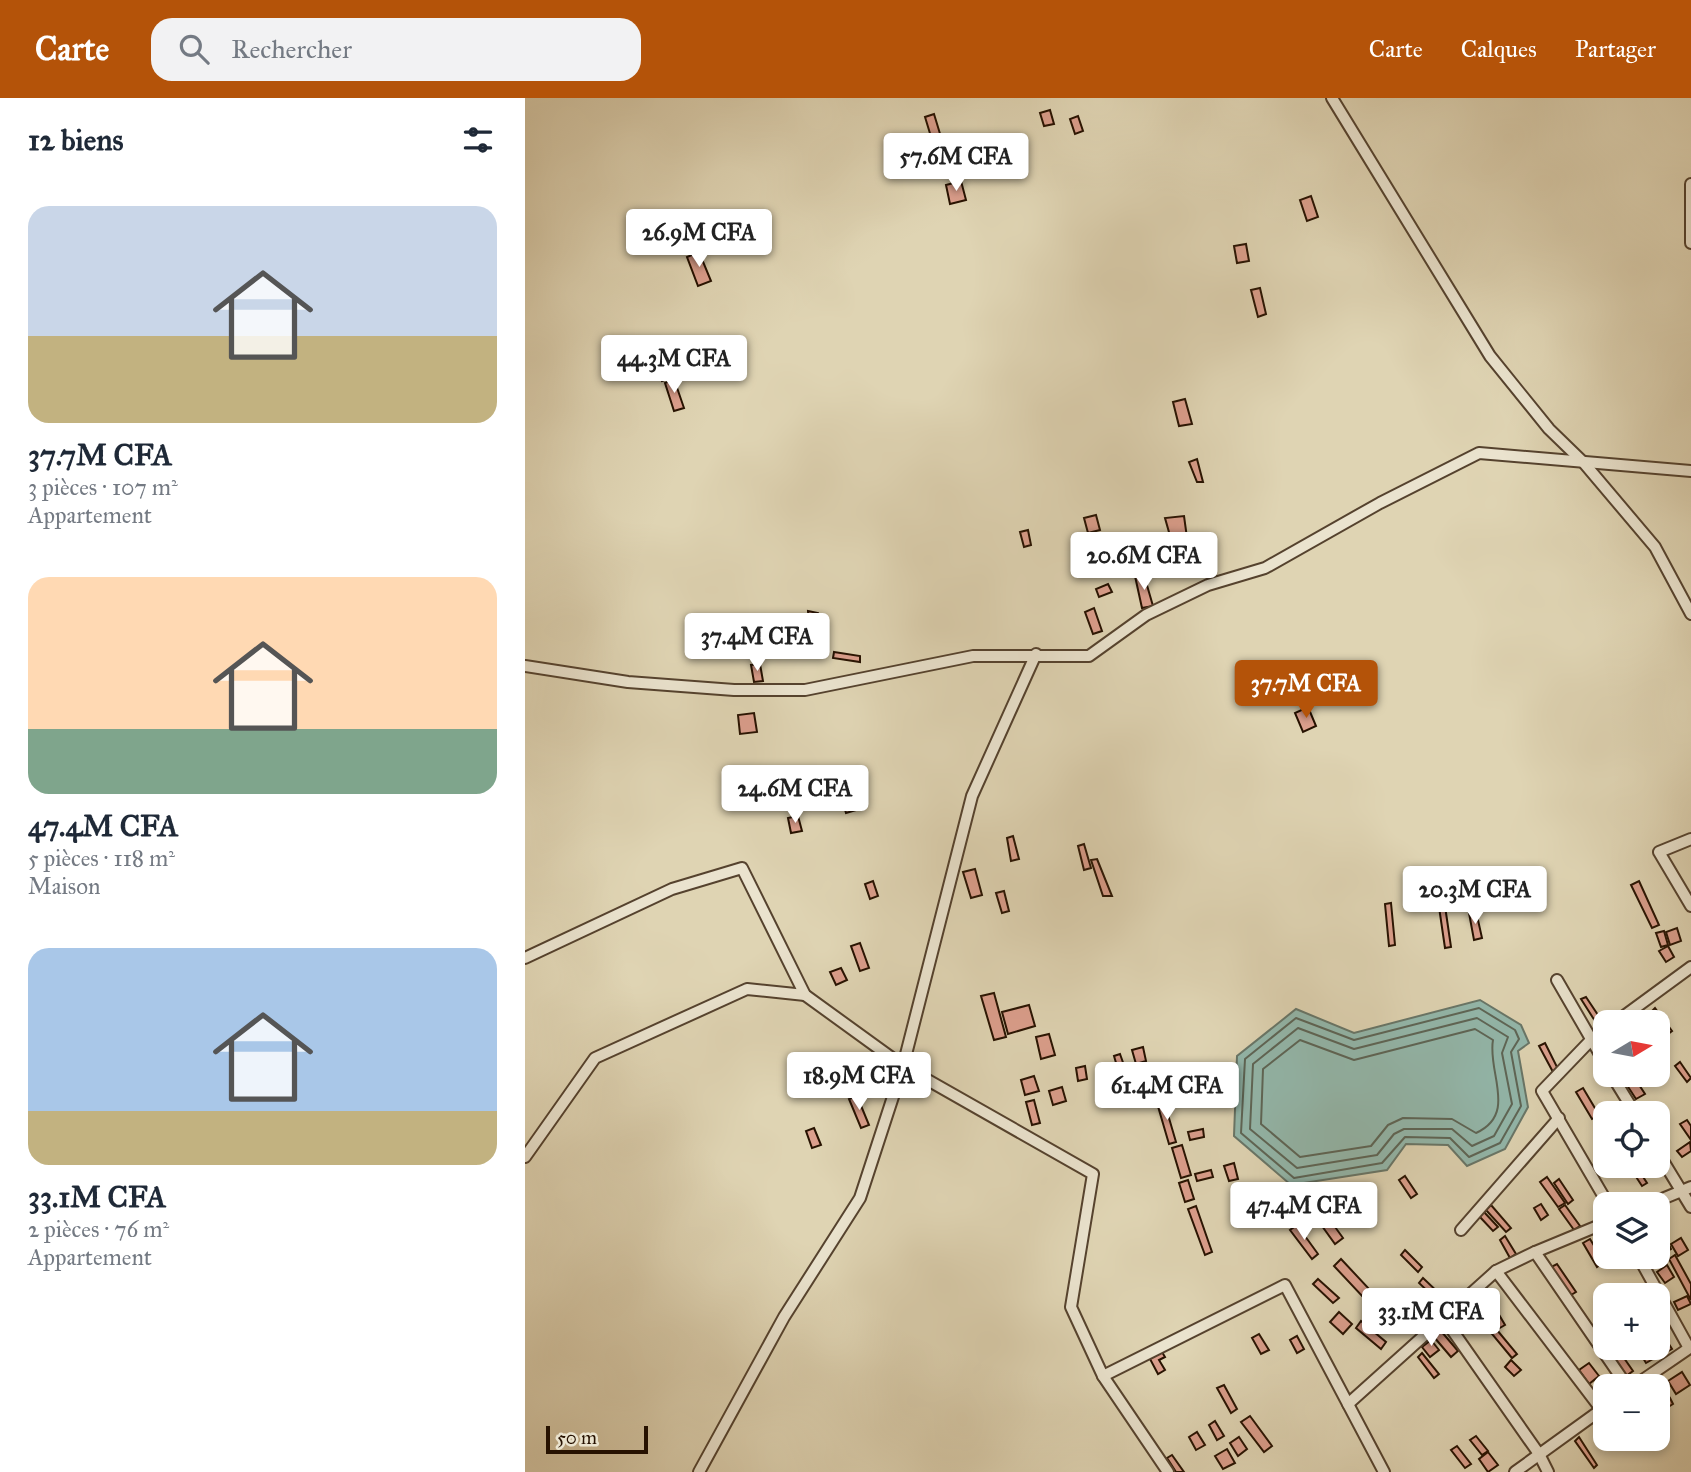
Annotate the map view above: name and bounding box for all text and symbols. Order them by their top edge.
search box [151,18,641,81]
text: Carte [35,29,109,69]
icon: search [175,30,213,68]
text: Rechercher [231,33,352,65]
text: Carte [1369,34,1423,64]
text: Calques [1461,34,1537,64]
text: Partager [1575,34,1656,64]
icon: filters [459,121,497,159]
text: 12 biens [28,122,123,158]
pin: 57.6M CFA [876,134,1036,193]
text: 57.6M CFA [900,142,1012,170]
pin: 26.9M CFA [619,209,779,269]
text: 26.9M CFA [642,218,756,246]
icon: home [200,252,326,378]
pin: 44.3M CFA [594,336,754,395]
text: 44.3M CFA [617,344,731,372]
text: 37.7M CFA [28,437,172,473]
text: 3 pièces · 107 m² [28,473,178,501]
text: Appartement [28,501,152,529]
pin: 20.6M CFA [1064,532,1224,592]
text: 20.6M CFA [1086,541,1202,569]
pin: 37.4M CFA [677,614,837,673]
text: 37.4M CFA [701,622,813,650]
icon: home [200,623,326,749]
pin: 37.7M CFA [1226,660,1386,720]
text: 37.7M CFA [1251,669,1361,697]
pin: 24.6M CFA [715,766,875,825]
text: 24.6M CFA [738,774,853,802]
text: 47.4M CFA [28,808,178,844]
text: 5 pièces · 118 m² [28,844,175,872]
pin: 20.3M CFA [1395,866,1555,926]
text: Maison [28,872,100,900]
text: 20.3M CFA [1419,875,1531,903]
icon: home [200,994,326,1120]
north arrow [1593,1010,1669,1087]
map controls [1593,1010,1670,1451]
pin: 18.9M CFA [779,1052,939,1112]
text: 18.9M CFA [803,1061,915,1089]
pin: 61.4M CFA [1087,1062,1247,1122]
text: 61.4M CFA [1111,1071,1223,1099]
button: locate [1593,1101,1670,1178]
text: 33.1M CFA [28,1179,166,1215]
pin: 47.4M CFA [1224,1182,1384,1242]
text: 47.4M CFA [1246,1191,1362,1219]
button: layers [1593,1192,1670,1269]
text: 2 pièces · 76 m² [28,1215,169,1243]
text: Appartement [28,1243,152,1271]
button: + [1593,1283,1670,1360]
pin: 33.1M CFA [1351,1288,1511,1348]
text: 33.1M CFA [1378,1297,1484,1325]
button: − [1593,1374,1670,1451]
scale bar [546,1423,647,1455]
text: 50 m [557,1426,597,1449]

